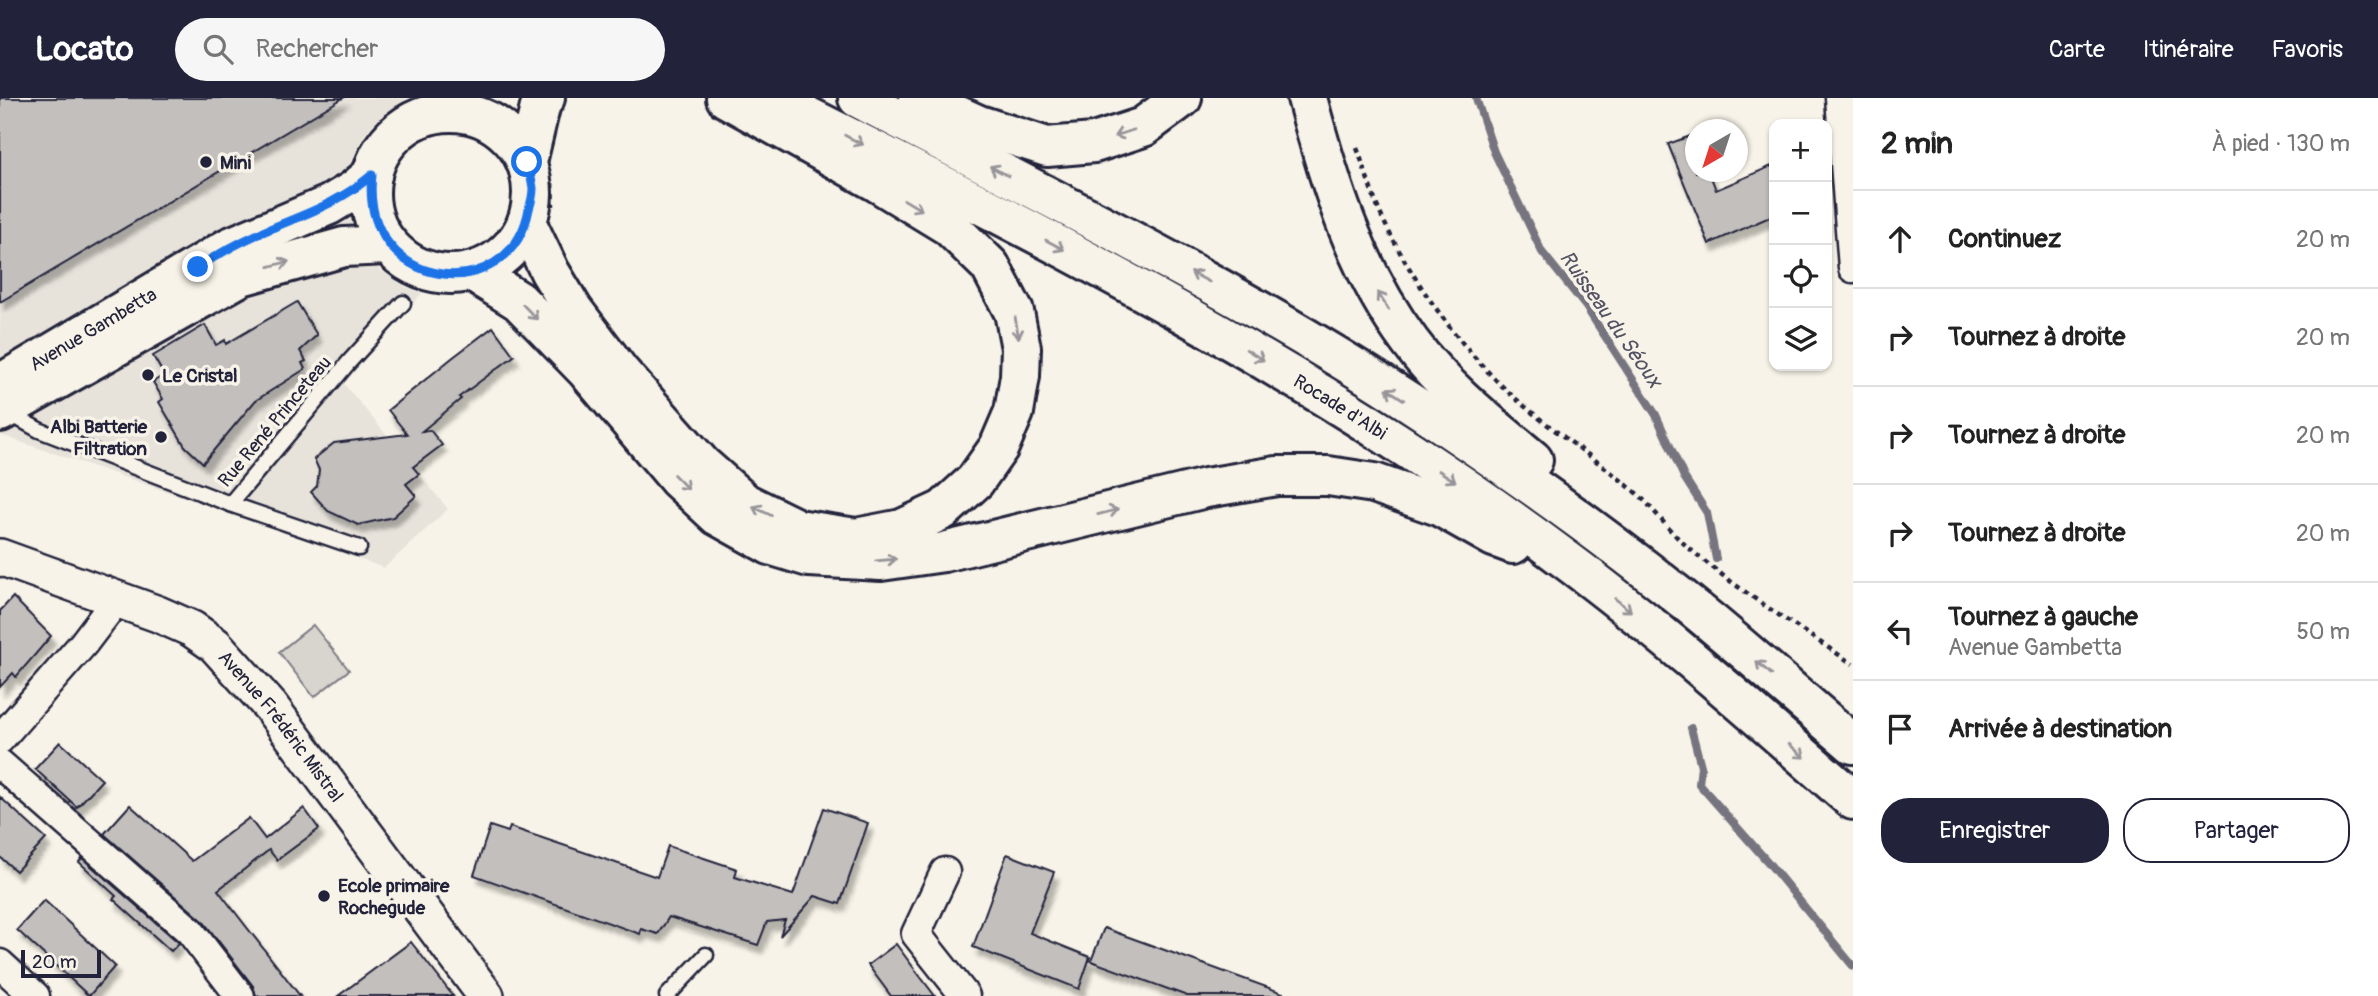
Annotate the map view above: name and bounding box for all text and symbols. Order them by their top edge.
search box [175,18,665,81]
text: Locato [35,29,133,70]
icon: search [199,30,237,68]
text: Rechercher [255,33,378,65]
text: Carte [2049,35,2105,64]
text: Itinéraire [2143,35,2234,64]
text: Favoris [2272,35,2343,64]
north arrow [1685,119,1748,182]
map controls [1769,119,1832,371]
button: + [1769,119,1832,182]
text: 2 min [1881,125,1953,162]
one-way arrow [1114,128,1136,140]
text: À pied · 130 m [2212,129,2350,158]
one-way arrow [843,133,864,147]
route start [511,146,542,177]
place label: Mini [220,151,252,175]
marker: Mini [198,154,214,170]
one-way arrow [989,164,1009,178]
button: − [1769,182,1832,245]
one-way arrow [903,198,923,212]
icon: ahead [1881,220,1919,258]
text: Continuez [1948,223,2061,255]
text: 20 m [2296,225,2350,254]
one-way arrow [1044,239,1065,253]
button: locate [1769,245,1832,308]
water label: Ruisseau du Séoux [1553,246,1669,395]
route end [182,251,213,282]
one-way arrow [267,257,290,270]
one-way arrow [1190,270,1211,284]
street label: Avenue Gambetta [25,282,161,377]
one-way arrow [1376,292,1390,311]
one-way arrow [521,304,538,321]
button: layers [1769,308,1832,371]
one-way arrow [1011,316,1024,339]
icon: right [1881,318,1919,356]
text: Tournez à droite [1948,321,2125,353]
text: 20 m [2296,323,2350,352]
one-way arrow [1244,348,1264,362]
street label: Rue René Princeteau [213,351,337,492]
place label: Le Cristal [162,364,238,388]
marker: Le Cristal [140,367,156,383]
street label: Rocade d'Albi [1289,369,1391,445]
one-way arrow [1386,386,1406,400]
place label: Albi Batterie Filtration [50,415,148,461]
icon: right [1881,416,1919,454]
text: Tournez à droite [1948,419,2125,451]
text: 20 m [2296,421,2350,450]
marker: Albi Batterie Filtration [153,429,169,445]
one-way arrow [1437,469,1456,483]
one-way arrow [672,473,689,490]
one-way arrow [752,504,773,518]
one-way arrow [1096,505,1118,518]
icon: right [1881,514,1919,552]
text: Tournez à droite [1948,517,2125,549]
text: 20 m [2296,519,2350,548]
one-way arrow [874,553,896,566]
one-way arrow [1613,597,1631,613]
text: Tournez à gauche [1948,601,2138,633]
icon: left [1881,612,1919,650]
text: 50 m [2296,617,2350,646]
text: Avenue Gambetta [1948,633,2122,662]
street label: Avenue Frédéric Mistral [213,646,348,807]
one-way arrow [1755,660,1773,676]
icon: arrive [1881,710,1919,748]
text: Arrivée à destination [1948,713,2172,745]
one-way arrow [1788,743,1806,759]
button: Enregistrer [1881,798,2109,863]
button: Partager [2123,798,2350,863]
place label: Ecole primaire Rochegude [338,874,450,920]
marker: Ecole primaire Rochegude [316,888,332,904]
scale bar [21,947,102,979]
text: 20 m [32,950,77,974]

